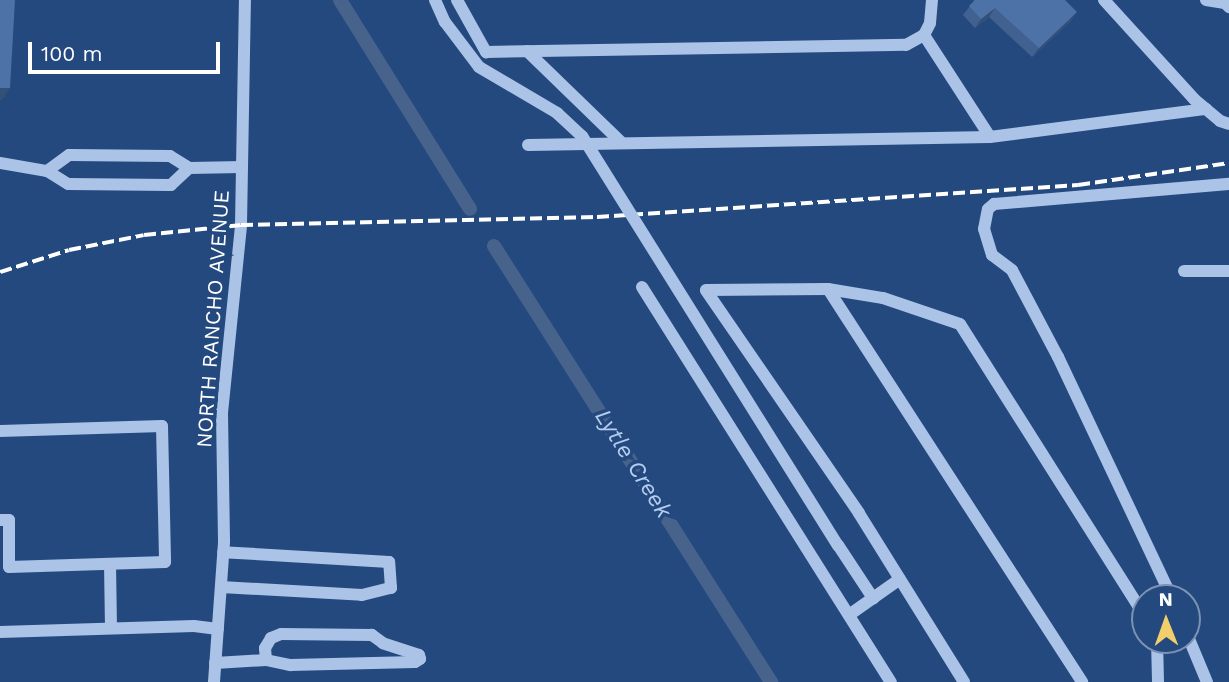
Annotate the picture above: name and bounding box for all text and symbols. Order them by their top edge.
scale bar [32,28,224,72]
text: 100 m [41,41,103,66]
street label: NORTH RANCHO AVENUE [191,189,235,449]
water label: Lytle Creek [589,404,677,524]
north arrow [1131,584,1201,654]
text: N [1158,588,1173,611]

